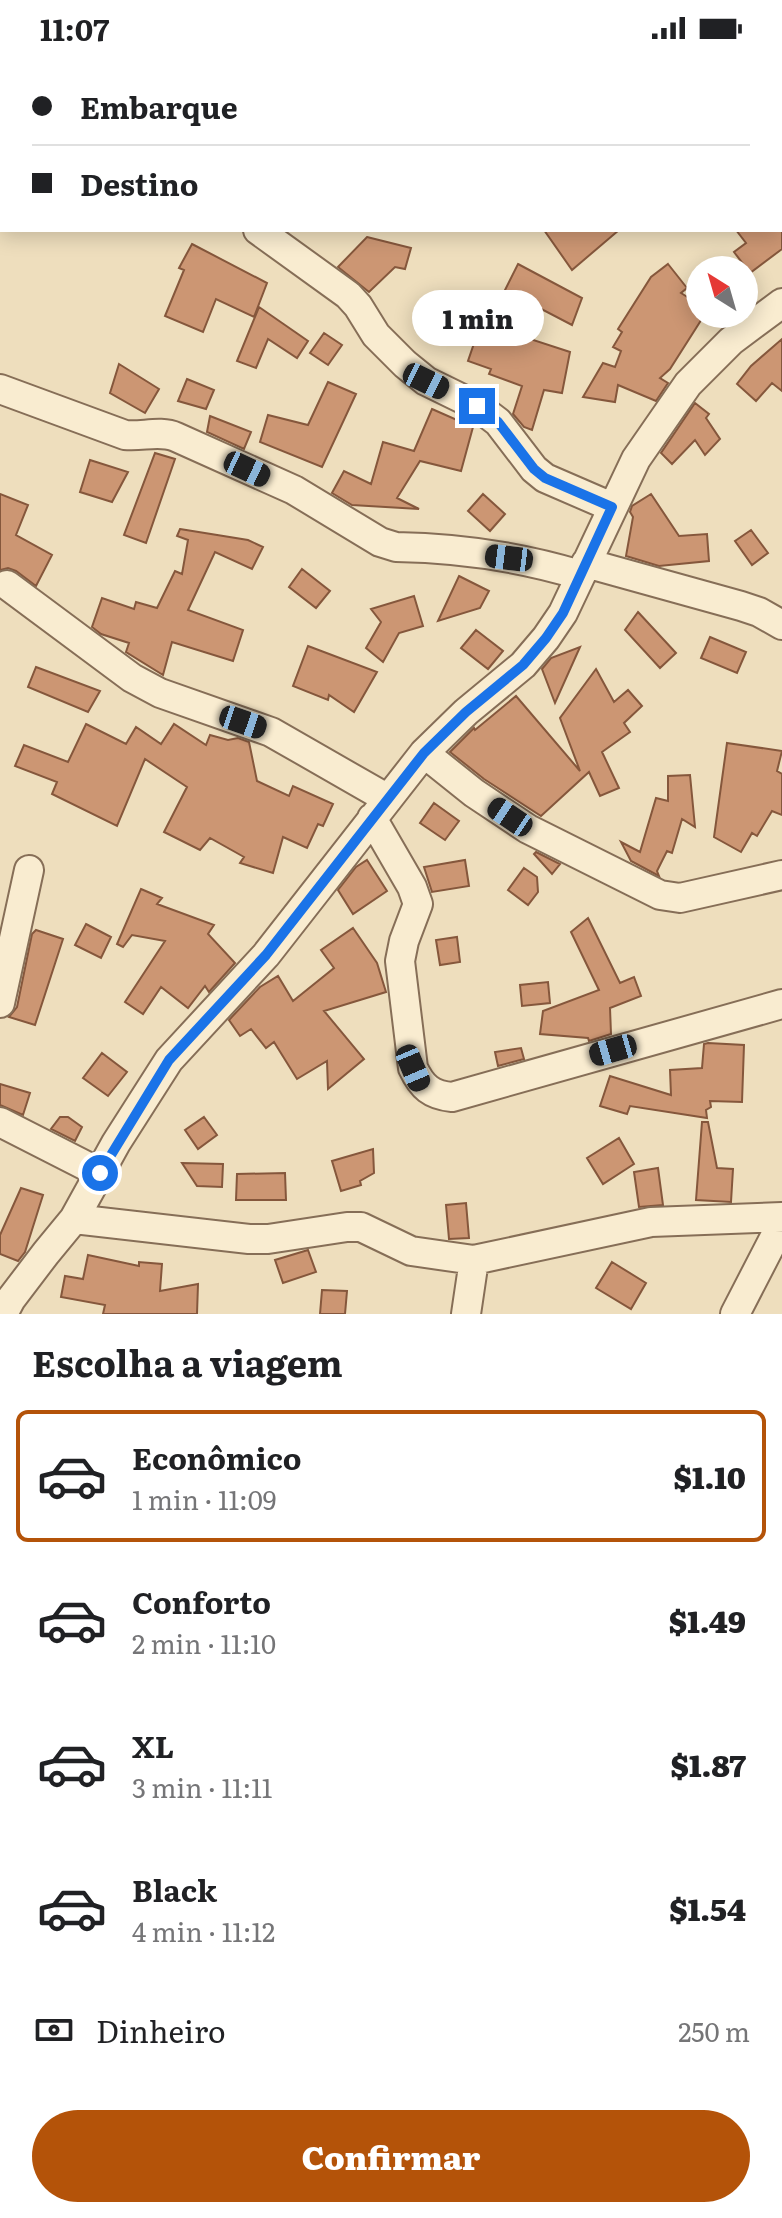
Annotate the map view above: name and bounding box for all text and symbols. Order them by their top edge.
text: 11:07 [40,6,109,50]
text: Embarque [80,84,238,128]
text: Destino [80,161,198,205]
north arrow [686,256,758,328]
map controls [686,256,758,328]
callout: 1 min [411,290,543,346]
text: 1 min [443,298,513,337]
car [399,360,453,402]
route end [459,388,495,424]
car [220,448,274,490]
car [484,543,534,573]
car [216,703,270,741]
car [483,794,537,840]
car [587,1032,639,1068]
car [393,1041,433,1095]
route start [82,1155,118,1191]
text: Escolha a viagem [32,1335,343,1388]
text: Econômico [132,1435,301,1479]
icon: car [36,1440,108,1512]
text: $1.10 [674,1454,746,1498]
text: 1 min · 11:09 [132,1479,276,1518]
text: Conforto [132,1579,271,1623]
icon: car [36,1584,108,1656]
text: $1.49 [669,1598,746,1642]
text: 2 min · 11:10 [132,1623,276,1662]
text: XL [132,1723,174,1767]
icon: car [36,1728,108,1800]
text: $1.87 [671,1742,746,1786]
text: 3 min · 11:11 [132,1767,272,1806]
text: Black [132,1867,217,1911]
icon: car [36,1872,108,1944]
text: $1.54 [669,1886,746,1930]
text: 4 min · 11:12 [132,1911,275,1950]
icon: cash [32,2008,76,2052]
text: Dinheiro [96,2008,226,2052]
text: 250 m [678,2011,750,2050]
button: Confirmar [32,2110,750,2202]

